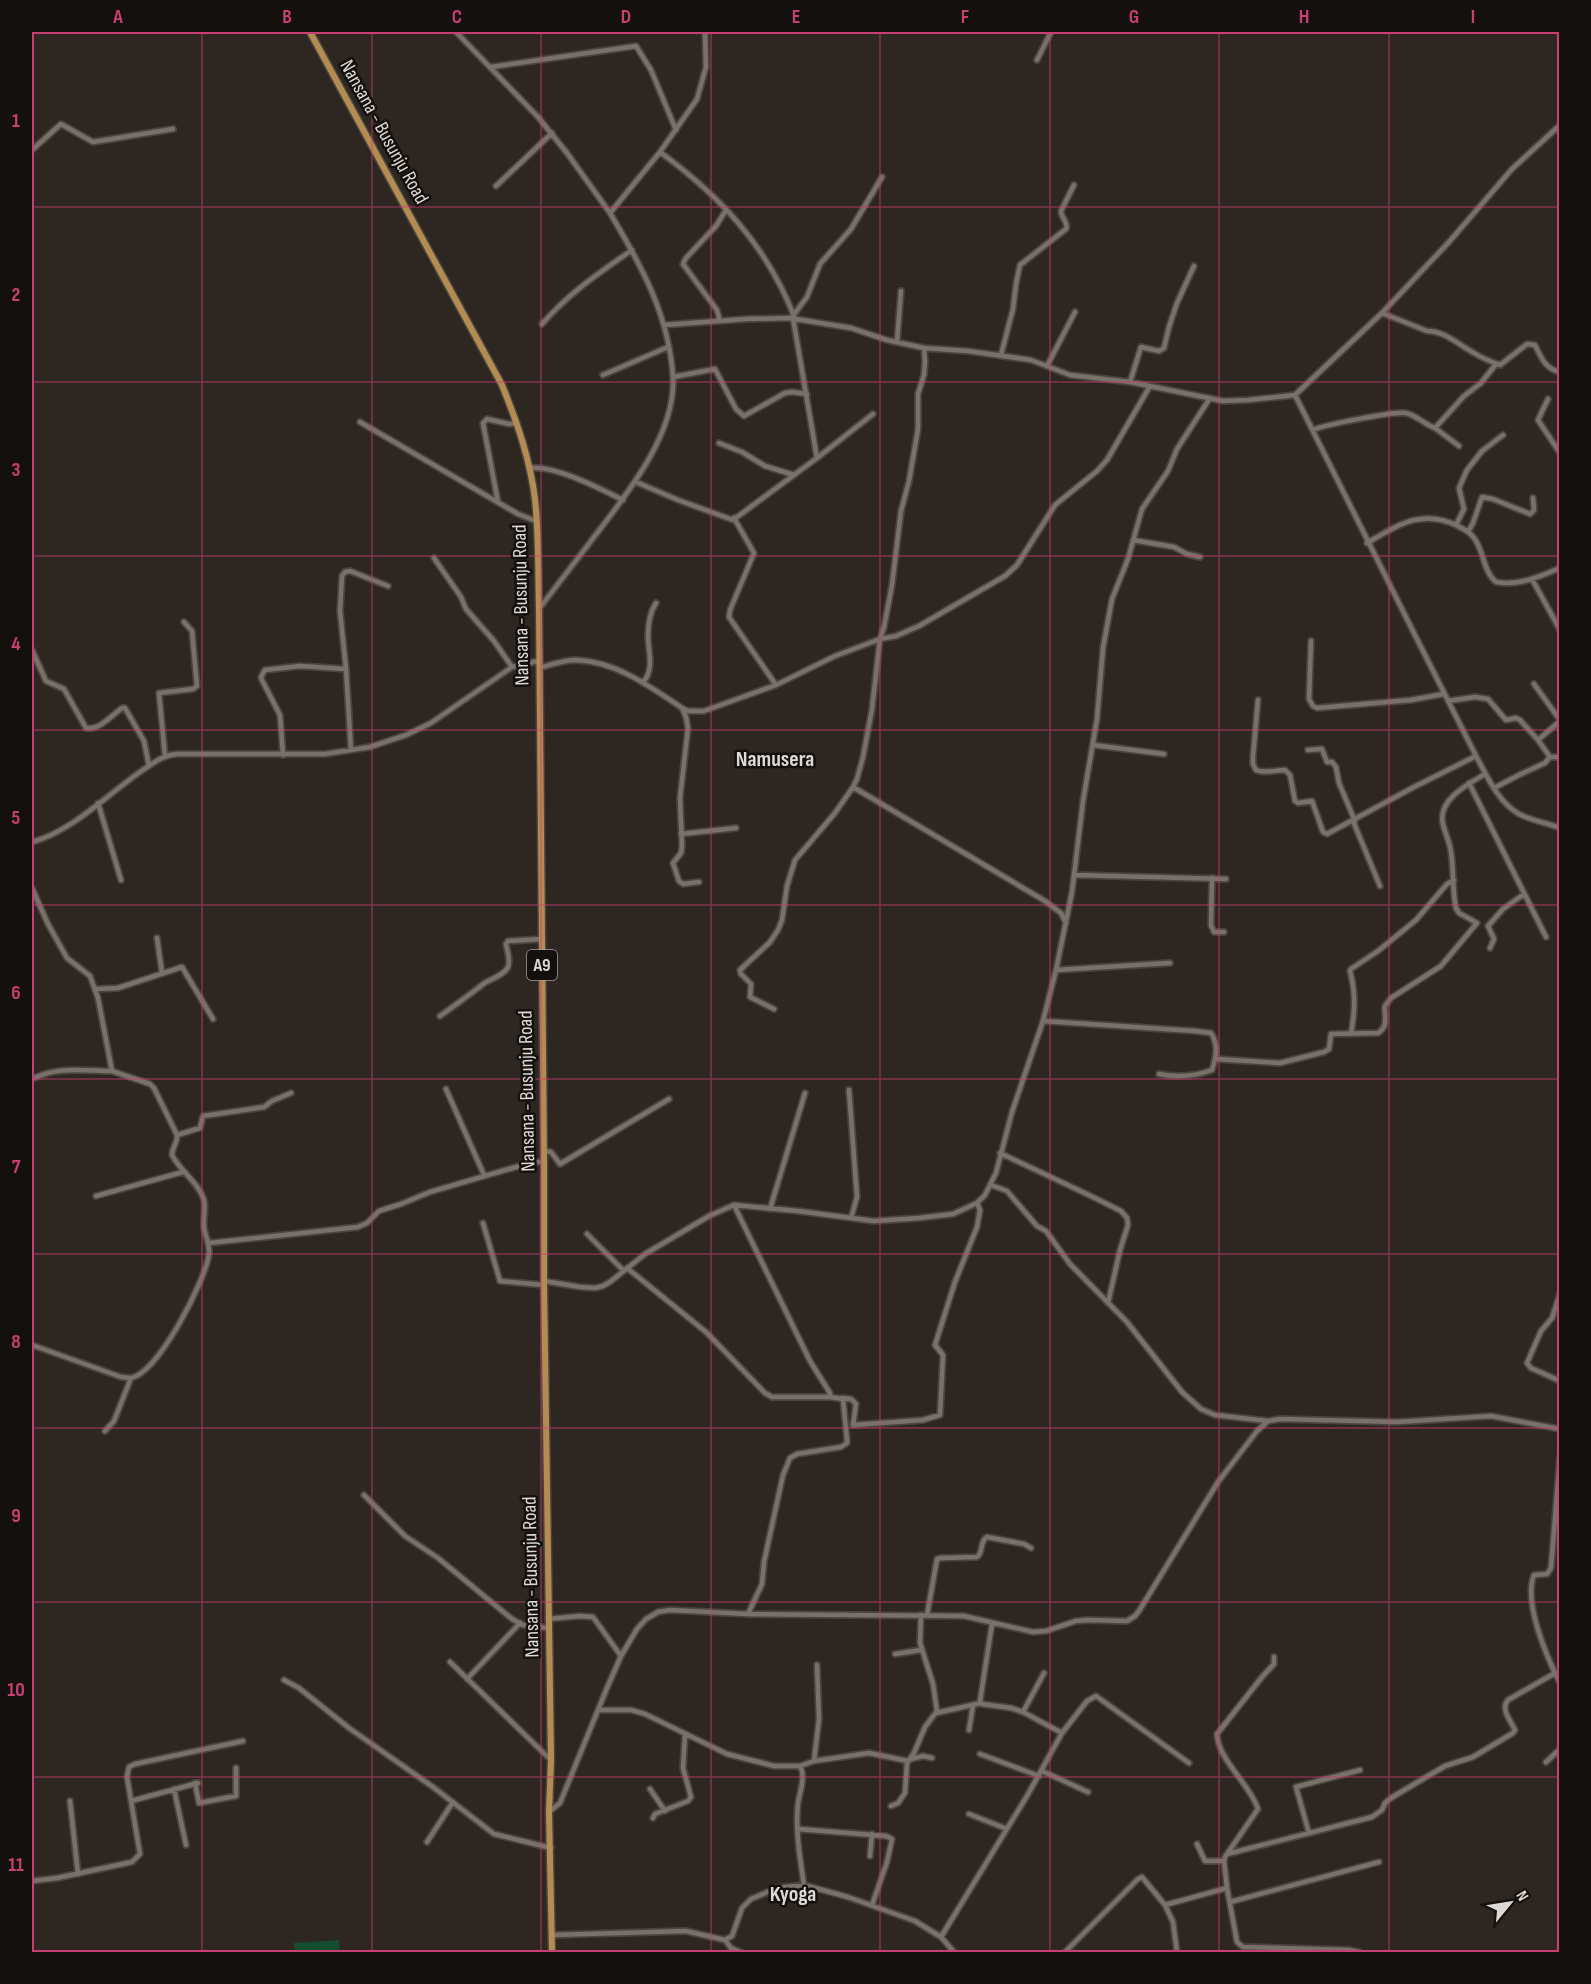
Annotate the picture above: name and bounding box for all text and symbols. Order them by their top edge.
text: A [112,5,123,29]
text: B [282,5,292,29]
text: C [452,5,462,29]
text: D [621,5,631,29]
text: E [792,5,800,29]
text: F [961,5,969,29]
text: G [1129,5,1139,29]
text: H [1299,5,1309,29]
text: I [1471,5,1475,29]
street label: Nansana - Busunju Road [334,56,434,208]
text: 1 [12,109,20,133]
text: 2 [12,283,20,307]
text: 3 [12,458,21,482]
street label: Nansana - Busunju Road [508,524,534,686]
text: 4 [11,632,21,656]
district label: Namusera [736,746,814,773]
text: 5 [12,806,21,830]
road number: A9 [527,950,557,980]
text: 6 [11,981,21,1005]
street label: Nansana - Busunju Road [514,1010,540,1172]
text: 7 [12,1155,21,1179]
text: 8 [11,1330,21,1354]
street label: Nansana - Busunju Road [518,1496,544,1658]
text: 9 [11,1504,21,1528]
text: 10 [7,1678,25,1702]
text: 11 [8,1853,24,1877]
north arrow [1480,1873,1540,1933]
district label: Kyoga [770,1881,816,1908]
text: N [1511,1888,1532,1905]

